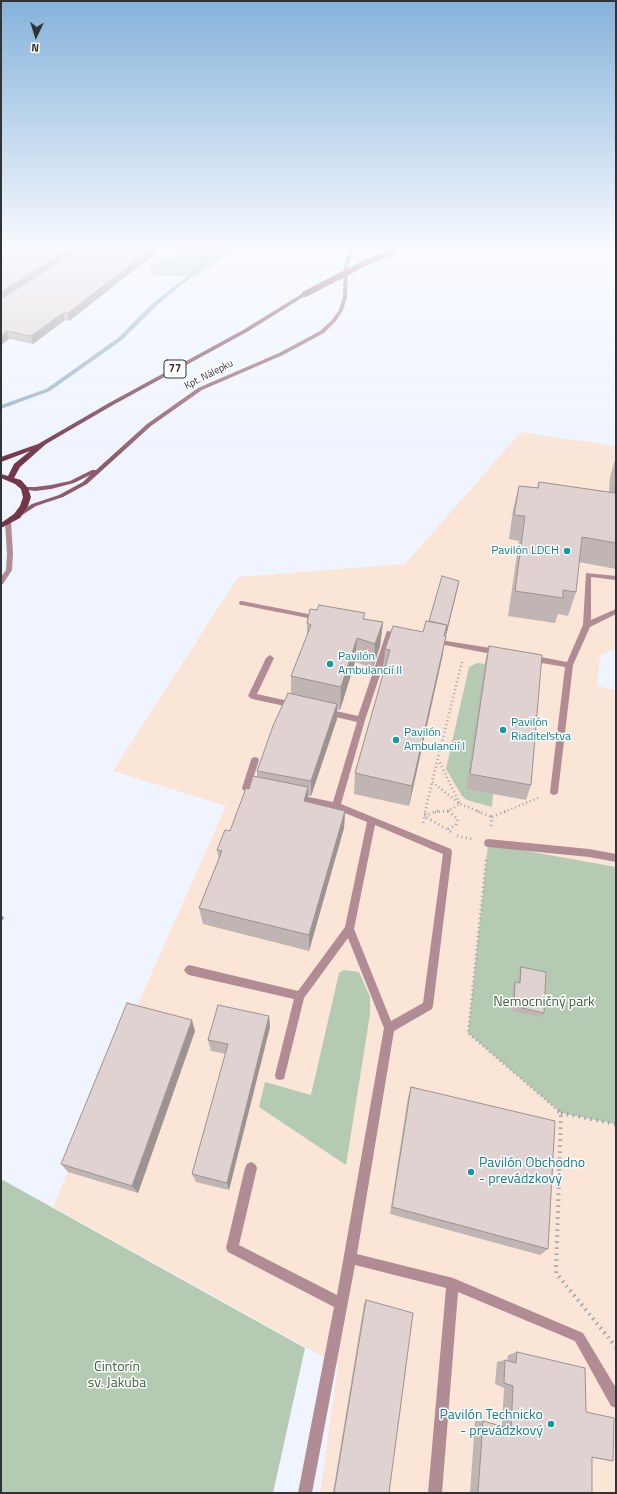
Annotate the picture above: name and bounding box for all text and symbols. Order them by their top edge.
north arrow [16,16,56,56]
text: N [31,40,40,56]
street label: Kpt. Nálepku [183,358,235,392]
road number: 77 [164,360,186,378]
place label: Pavilón LDCH [491,544,559,558]
marker: Pavilón LDCH [562,546,572,556]
place label: Pavilón Ambulancií II [338,650,402,678]
marker: Pavilón Ambulancií II [325,659,335,669]
place label: Pavilón Riaditeľstva [511,716,571,744]
marker: Pavilón Riaditeľstva [498,725,508,735]
place label: Pavilón Ambulancií I [404,726,465,754]
marker: Pavilón Ambulancií I [391,735,401,745]
park label: Nemocničný park [493,995,595,1011]
place label: Pavilón Obchodno - prevádzkový [479,1156,585,1188]
marker: Pavilón Obchodno - prevádzkový [466,1167,476,1177]
park label: Cintorín sv. Jakuba [88,1360,146,1392]
place label: Pavilón Technicko - prevádzkový [439,1408,543,1440]
marker: Pavilón Technicko - prevádzkový [546,1419,556,1429]

